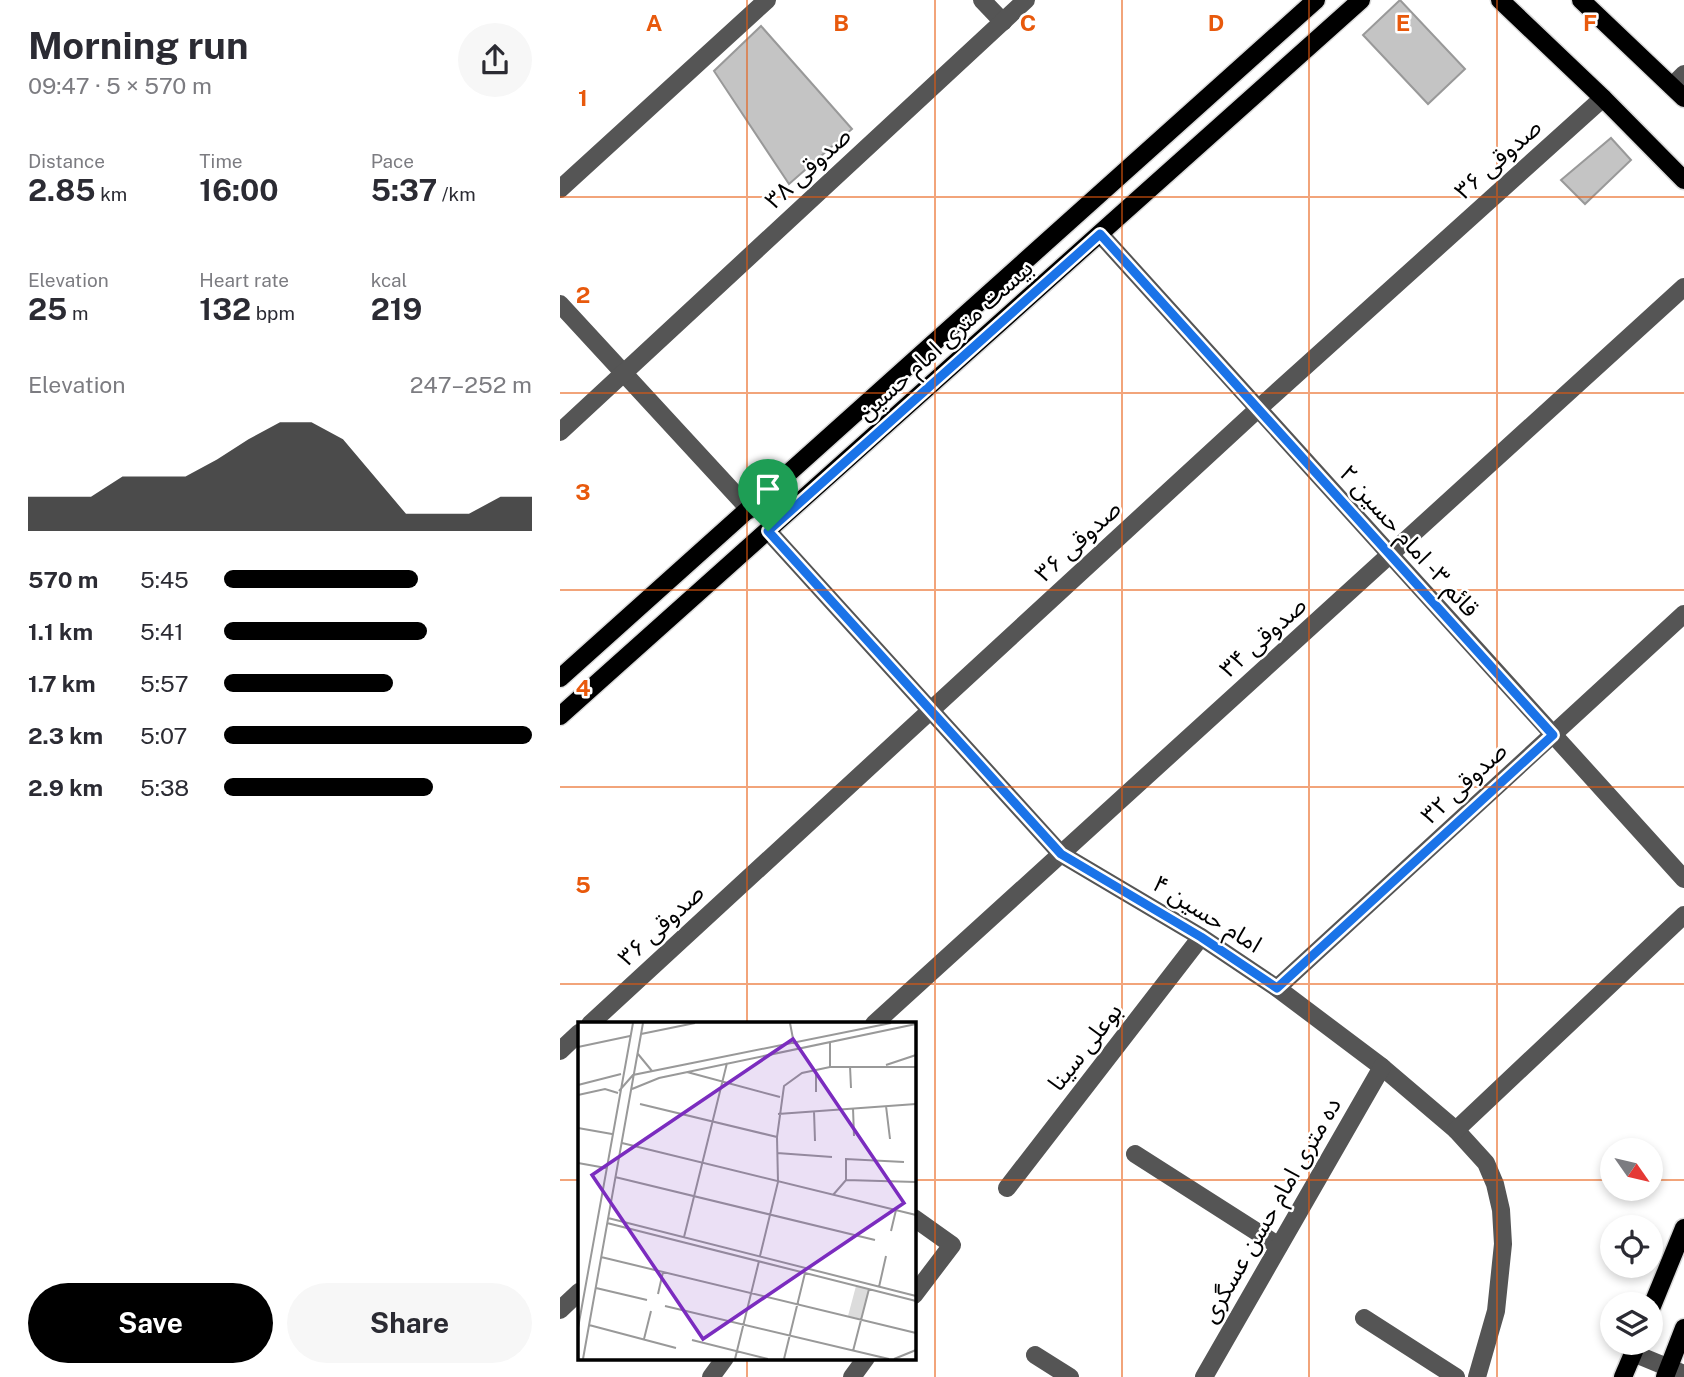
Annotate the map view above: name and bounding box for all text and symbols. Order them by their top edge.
text: A [646,9,663,36]
text: B [833,9,849,36]
text: C [1020,9,1036,36]
text: D [1208,9,1224,36]
text: E [1396,9,1410,36]
text: F [1583,9,1597,36]
text: Morning run [28,23,249,68]
button: share [458,23,532,97]
text: 09:47 · 5 × 570 m [28,72,212,99]
text: 1 [578,84,588,111]
street label: صدوقی ۳۶ [1448,112,1547,205]
street label: صدوقی ۳۸ [759,121,857,215]
text: Distance [28,150,105,172]
text: Time [199,150,243,172]
text: Pace [371,150,414,172]
text: 2.85 [28,172,96,208]
text: 16:00 [199,172,279,208]
text: 5:37 [371,172,437,208]
text: km [96,183,127,205]
text: /km [437,183,476,205]
street label: بیست متری امام حسین [851,253,1041,429]
text: Elevation [28,269,109,291]
text: Heart rate [199,269,289,291]
text: kcal [371,269,407,291]
text: 2 [576,281,590,308]
text: 25 [28,291,67,327]
text: 132 [199,291,251,327]
text: 219 [371,291,422,327]
text: m [67,302,88,324]
text: bpm [251,302,295,324]
text: Elevation [28,371,126,398]
text: 247–252 m [410,371,532,398]
pin [738,459,798,531]
street label: قائم ۳ - امام حسین ۲ [1330,459,1485,625]
icon: arrive [749,470,787,508]
text: 3 [575,478,591,505]
street label: صدوقی ۳۶ [1029,494,1127,588]
text: 570 m [28,566,98,593]
text: 5:45 [140,566,189,593]
street label: صدوقی ۳۴ [1213,590,1312,683]
text: 1.1 km [28,618,93,645]
text: 5:41 [140,618,184,645]
text: 1.7 km [28,670,96,697]
text: 5:57 [140,670,188,697]
text: 4 [575,674,591,701]
text: 2.3 km [28,722,103,749]
text: 5:07 [140,722,187,749]
street label: صدوقی ۳۲ [1415,736,1513,830]
text: 2.9 km [28,774,103,801]
text: 5:38 [140,774,189,801]
street label: امام حسین ۴ [1145,869,1267,962]
text: 5 [575,871,591,898]
street label: صدوقی ۳۶ [612,878,710,972]
street label: بوعلی سینا [1041,997,1128,1096]
inset map [578,1022,915,1360]
street label: ده متری امام حسن عسگری [1194,1092,1350,1329]
north arrow [1600,1138,1662,1200]
map controls [1600,1138,1663,1355]
button: locate [1600,1215,1663,1278]
button: Save [28,1283,273,1363]
button: Share [287,1283,532,1363]
button: layers [1600,1292,1663,1355]

